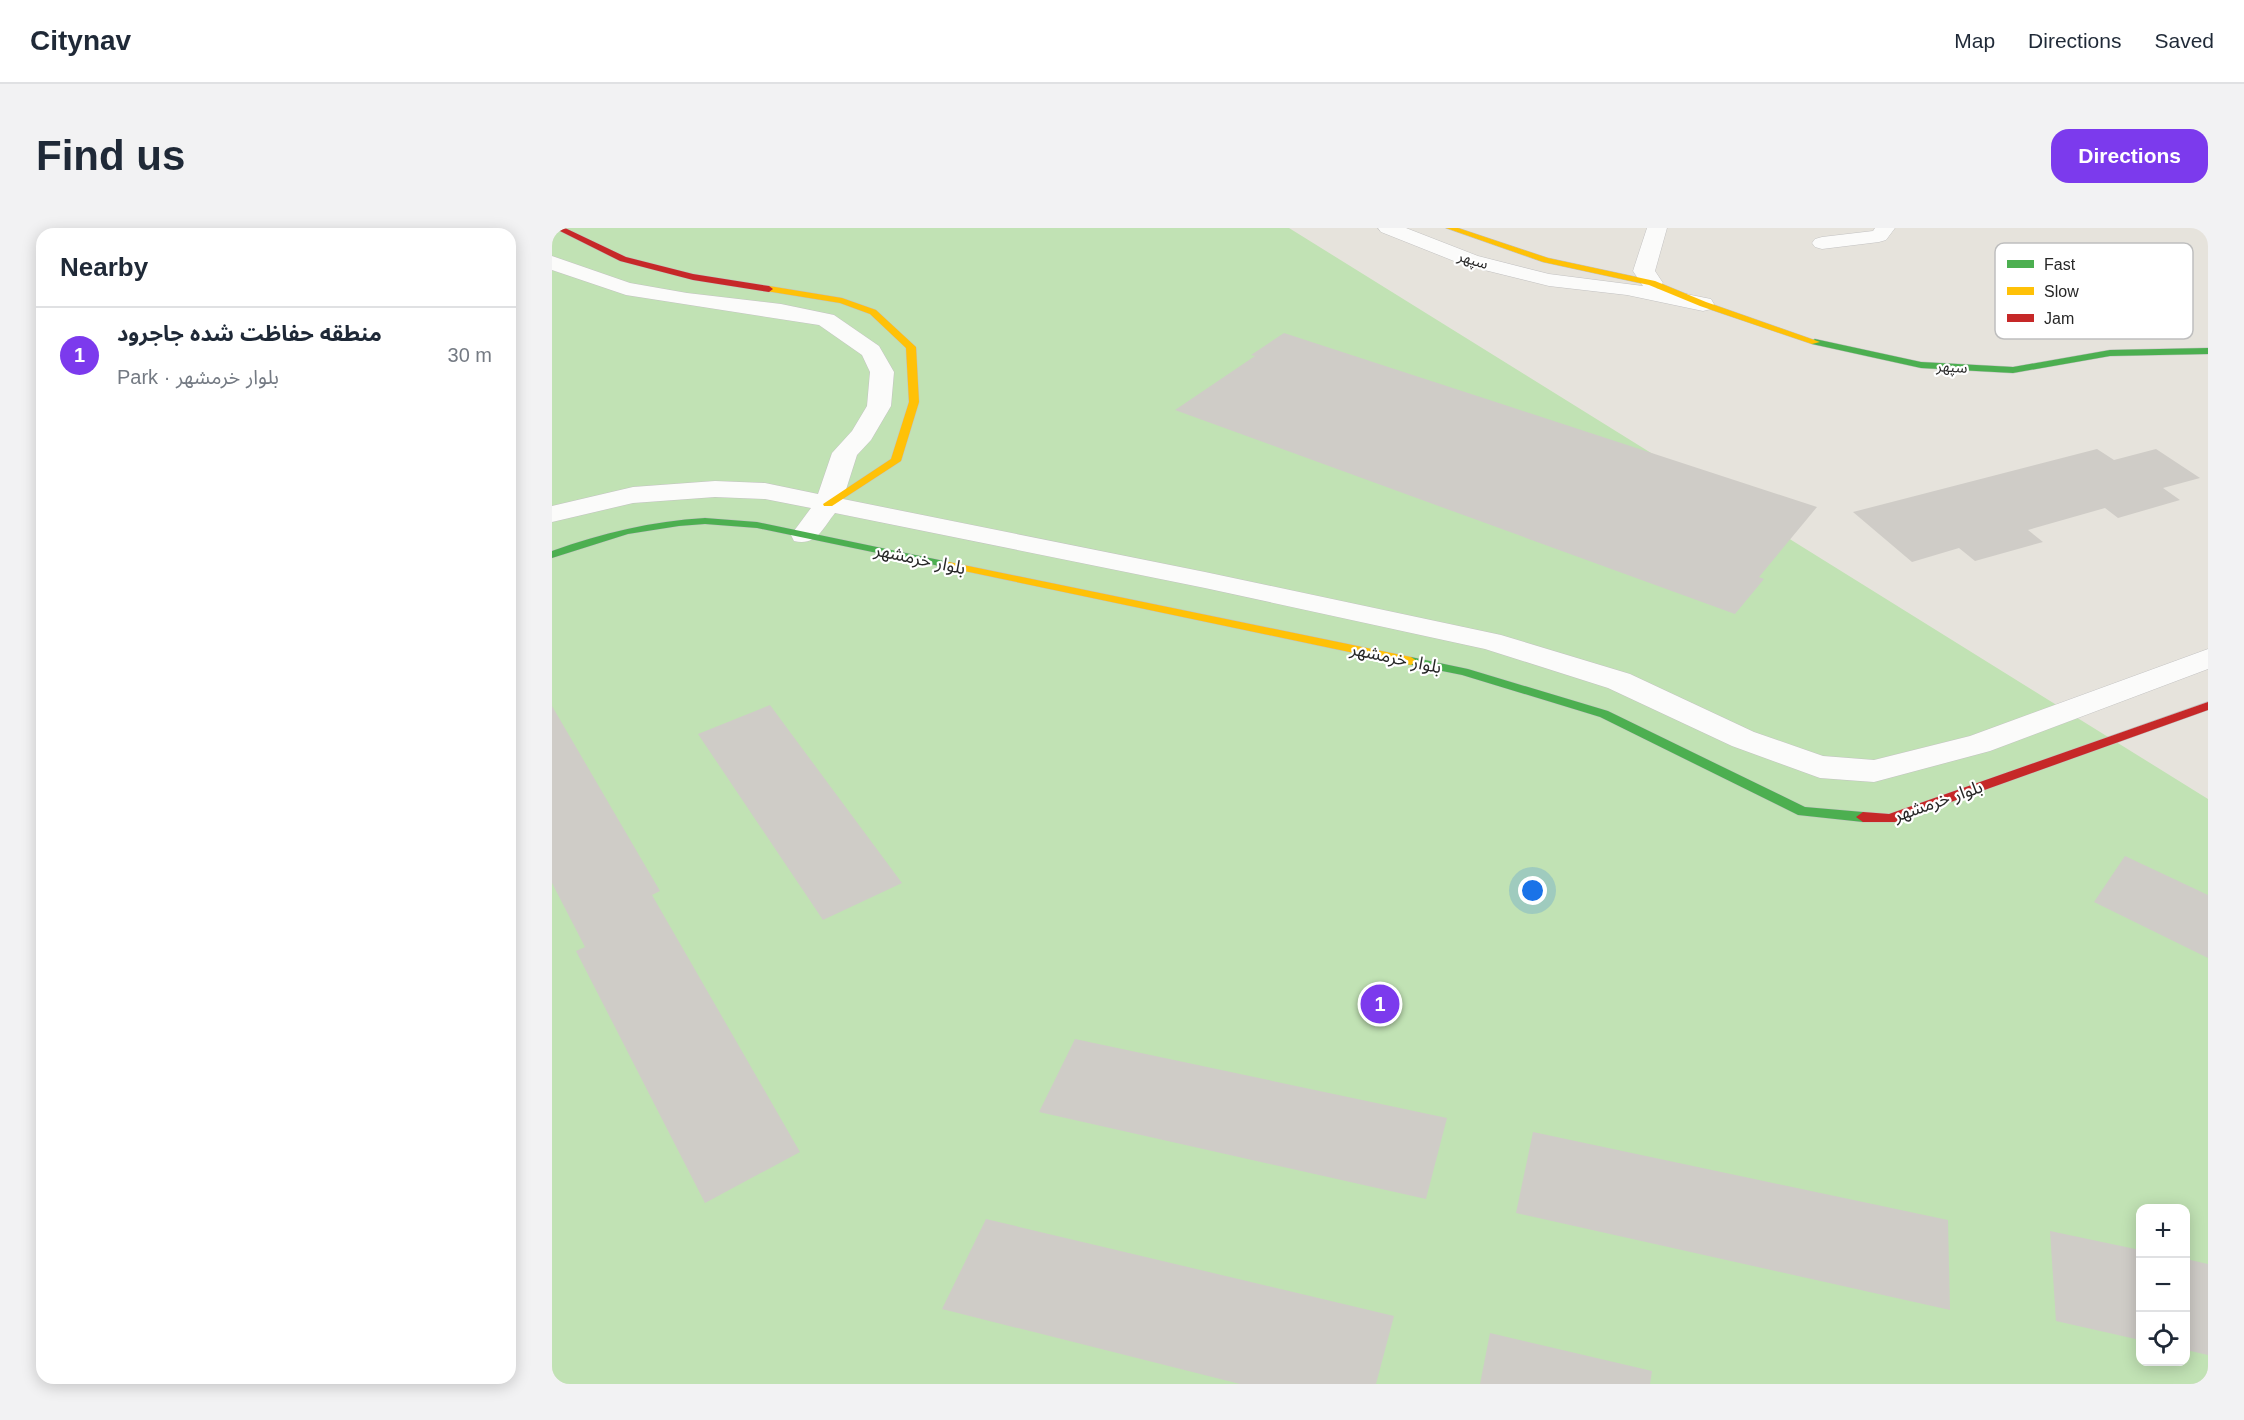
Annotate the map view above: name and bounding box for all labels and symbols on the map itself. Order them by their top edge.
legend [1995,243,2193,339]
street label: سپهر [1454,247,1491,274]
text: Fast [2044,256,2076,273]
text: Slow [2044,283,2079,300]
text: Jam [2044,310,2074,327]
street label: سپهر [1935,357,1968,378]
street label: بلوار خرمشهر [871,539,967,579]
street label: بلوار خرمشهر [1347,638,1443,678]
street label: بلوار خرمشهر [1890,776,1985,827]
your location [1518,876,1547,905]
pin: 1 [1360,982,1400,1026]

